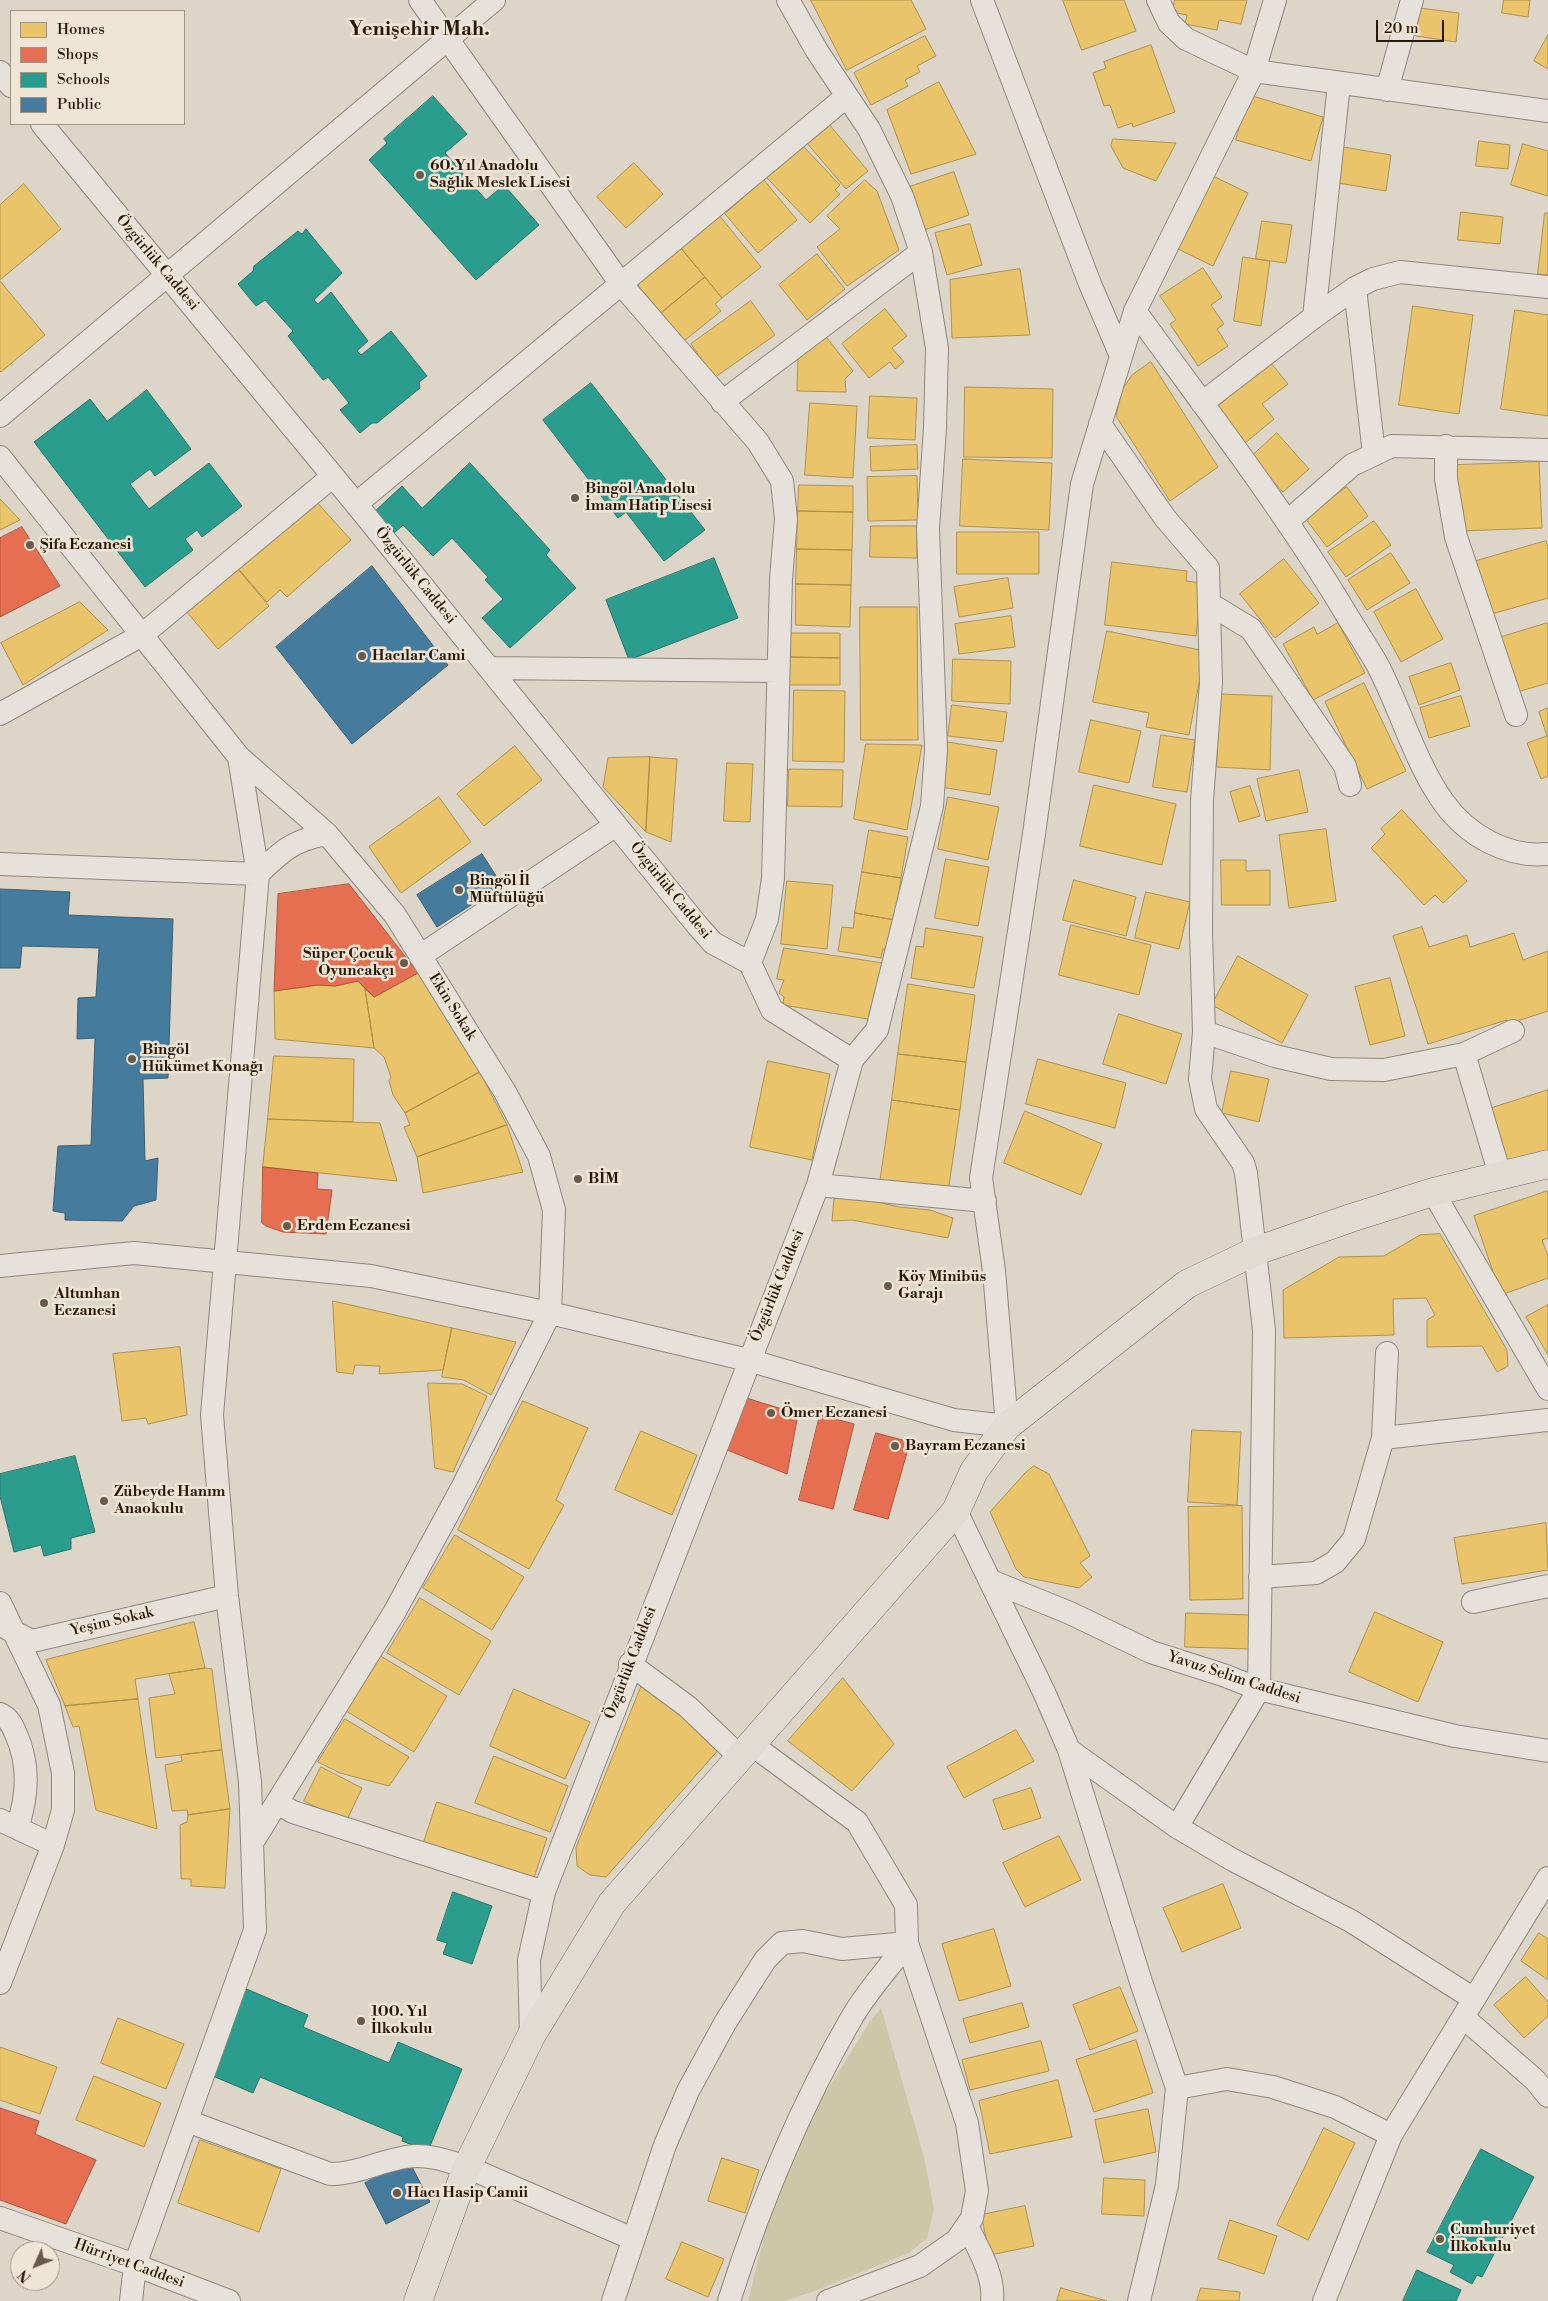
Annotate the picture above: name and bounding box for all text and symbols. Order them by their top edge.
legend [10,10,185,125]
scale bar [1378,10,1446,42]
district label: Yenişehir Mah. [348,18,490,42]
text: 20 m [1384,19,1419,38]
text: Homes [57,20,105,39]
text: Shops [57,45,98,64]
text: Schools [57,70,110,89]
text: Public [57,95,101,114]
place label: 60.Yıl Anadolu Sağlık Meslek Lisesi [430,157,570,192]
marker: 60.Yıl Anadolu Sağlık Meslek Lisesi [414,169,426,181]
street label: Özgürlük Caddesi [112,211,202,315]
place label: Bingöl Anadolu İmam Hatip Lisesi [585,480,712,515]
marker: Bingöl Anadolu İmam Hatip Lisesi [569,492,581,504]
street label: Özgürlük Caddesi [370,524,460,628]
place label: Şifa Eczanesi [40,536,131,554]
marker: Şifa Eczanesi [24,539,36,551]
place label: Hacılar Cami [372,647,465,665]
marker: Hacılar Cami [356,650,368,662]
street label: Özgürlük Caddesi [625,839,715,943]
place label: Bingöl İl Müftülüğü [469,872,544,907]
marker: Bingöl İl Müftülüğü [453,884,465,896]
place label: Süper Çocuk Oyuncakçı [303,945,394,980]
marker: Süper Çocuk Oyuncakçı [398,957,410,969]
street label: Ekin Sokak [424,970,480,1044]
place label: Bingöl Hükümet Konağı [142,1041,263,1076]
marker: Bingöl Hükümet Konağı [126,1053,138,1065]
place label: BİM [588,1170,619,1188]
marker: BİM [572,1173,584,1185]
place label: Erdem Eczanesi [297,1217,411,1235]
marker: Erdem Eczanesi [281,1220,293,1232]
street label: Özgürlük Caddesi [747,1227,809,1345]
place label: Köy Minibüs Garajı [898,1268,986,1303]
marker: Köy Minibüs Garajı [882,1280,894,1292]
place label: Altunhan Eczanesi [54,1285,120,1320]
marker: Altunhan Eczanesi [38,1297,50,1309]
place label: Ömer Eczanesi [781,1404,887,1422]
marker: Ömer Eczanesi [765,1407,777,1419]
place label: Bayram Eczanesi [905,1437,1026,1455]
marker: Bayram Eczanesi [889,1440,901,1452]
place label: Zübeyde Hanım Anaokulu [114,1483,225,1518]
marker: Zübeyde Hanım Anaokulu [98,1495,110,1507]
street label: Yeşim Sokak [69,1604,155,1640]
street label: Özgürlük Caddesi [601,1604,661,1722]
street label: Yavuz Selim Caddesi [1165,1648,1303,1708]
place label: 100. Yıl İlkokulu [371,2003,432,2038]
marker: 100. Yıl İlkokulu [355,2015,367,2027]
place label: Hacı Hasip Camii [407,2184,528,2202]
marker: Hacı Hasip Camii [391,2187,403,2199]
place label: Cumhuriyet İlkokulu [1450,2221,1535,2256]
marker: Cumhuriyet İlkokulu [1434,2233,1446,2245]
street label: Hürriyet Caddesi [71,2236,187,2292]
north arrow [10,2241,60,2291]
text: N [15,2265,35,2286]

